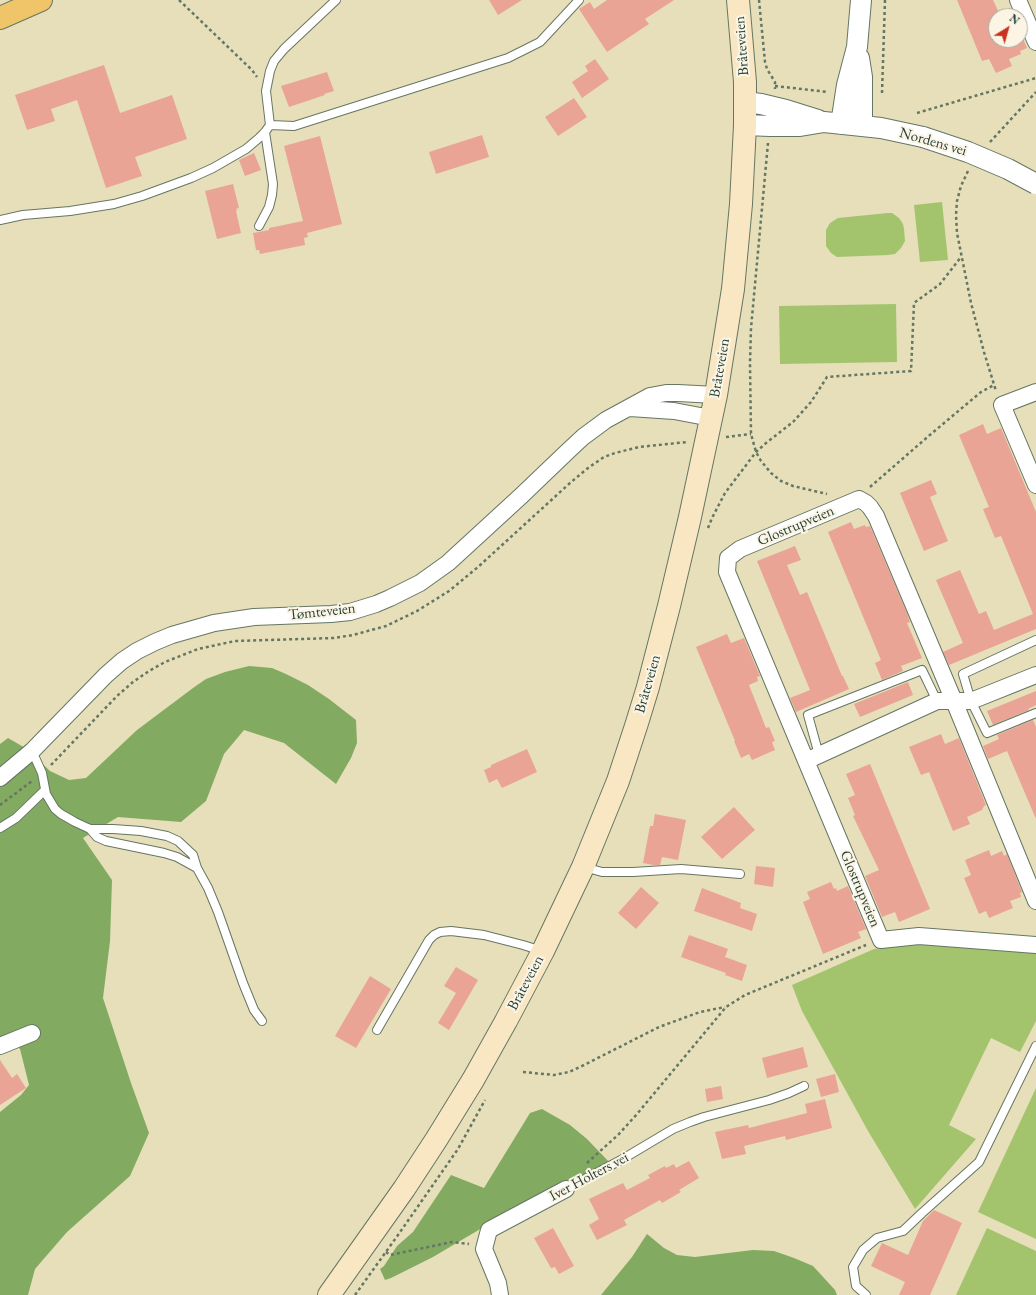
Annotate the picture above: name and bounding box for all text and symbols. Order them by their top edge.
north arrow [988,8,1028,48]
text: N [1007,11,1022,27]
street label: Bråteveien [731,16,753,76]
street label: Nordens vei [897,124,969,160]
street label: Bråteveien [706,337,734,399]
street label: Glostrupveien [755,502,837,550]
street label: Tømteveien [288,600,356,624]
street label: Bråteveien [631,653,665,715]
street label: Glostrupveien [836,848,884,930]
street label: Bråteveien [504,952,548,1014]
street label: Iver Holters vei [546,1149,632,1205]

